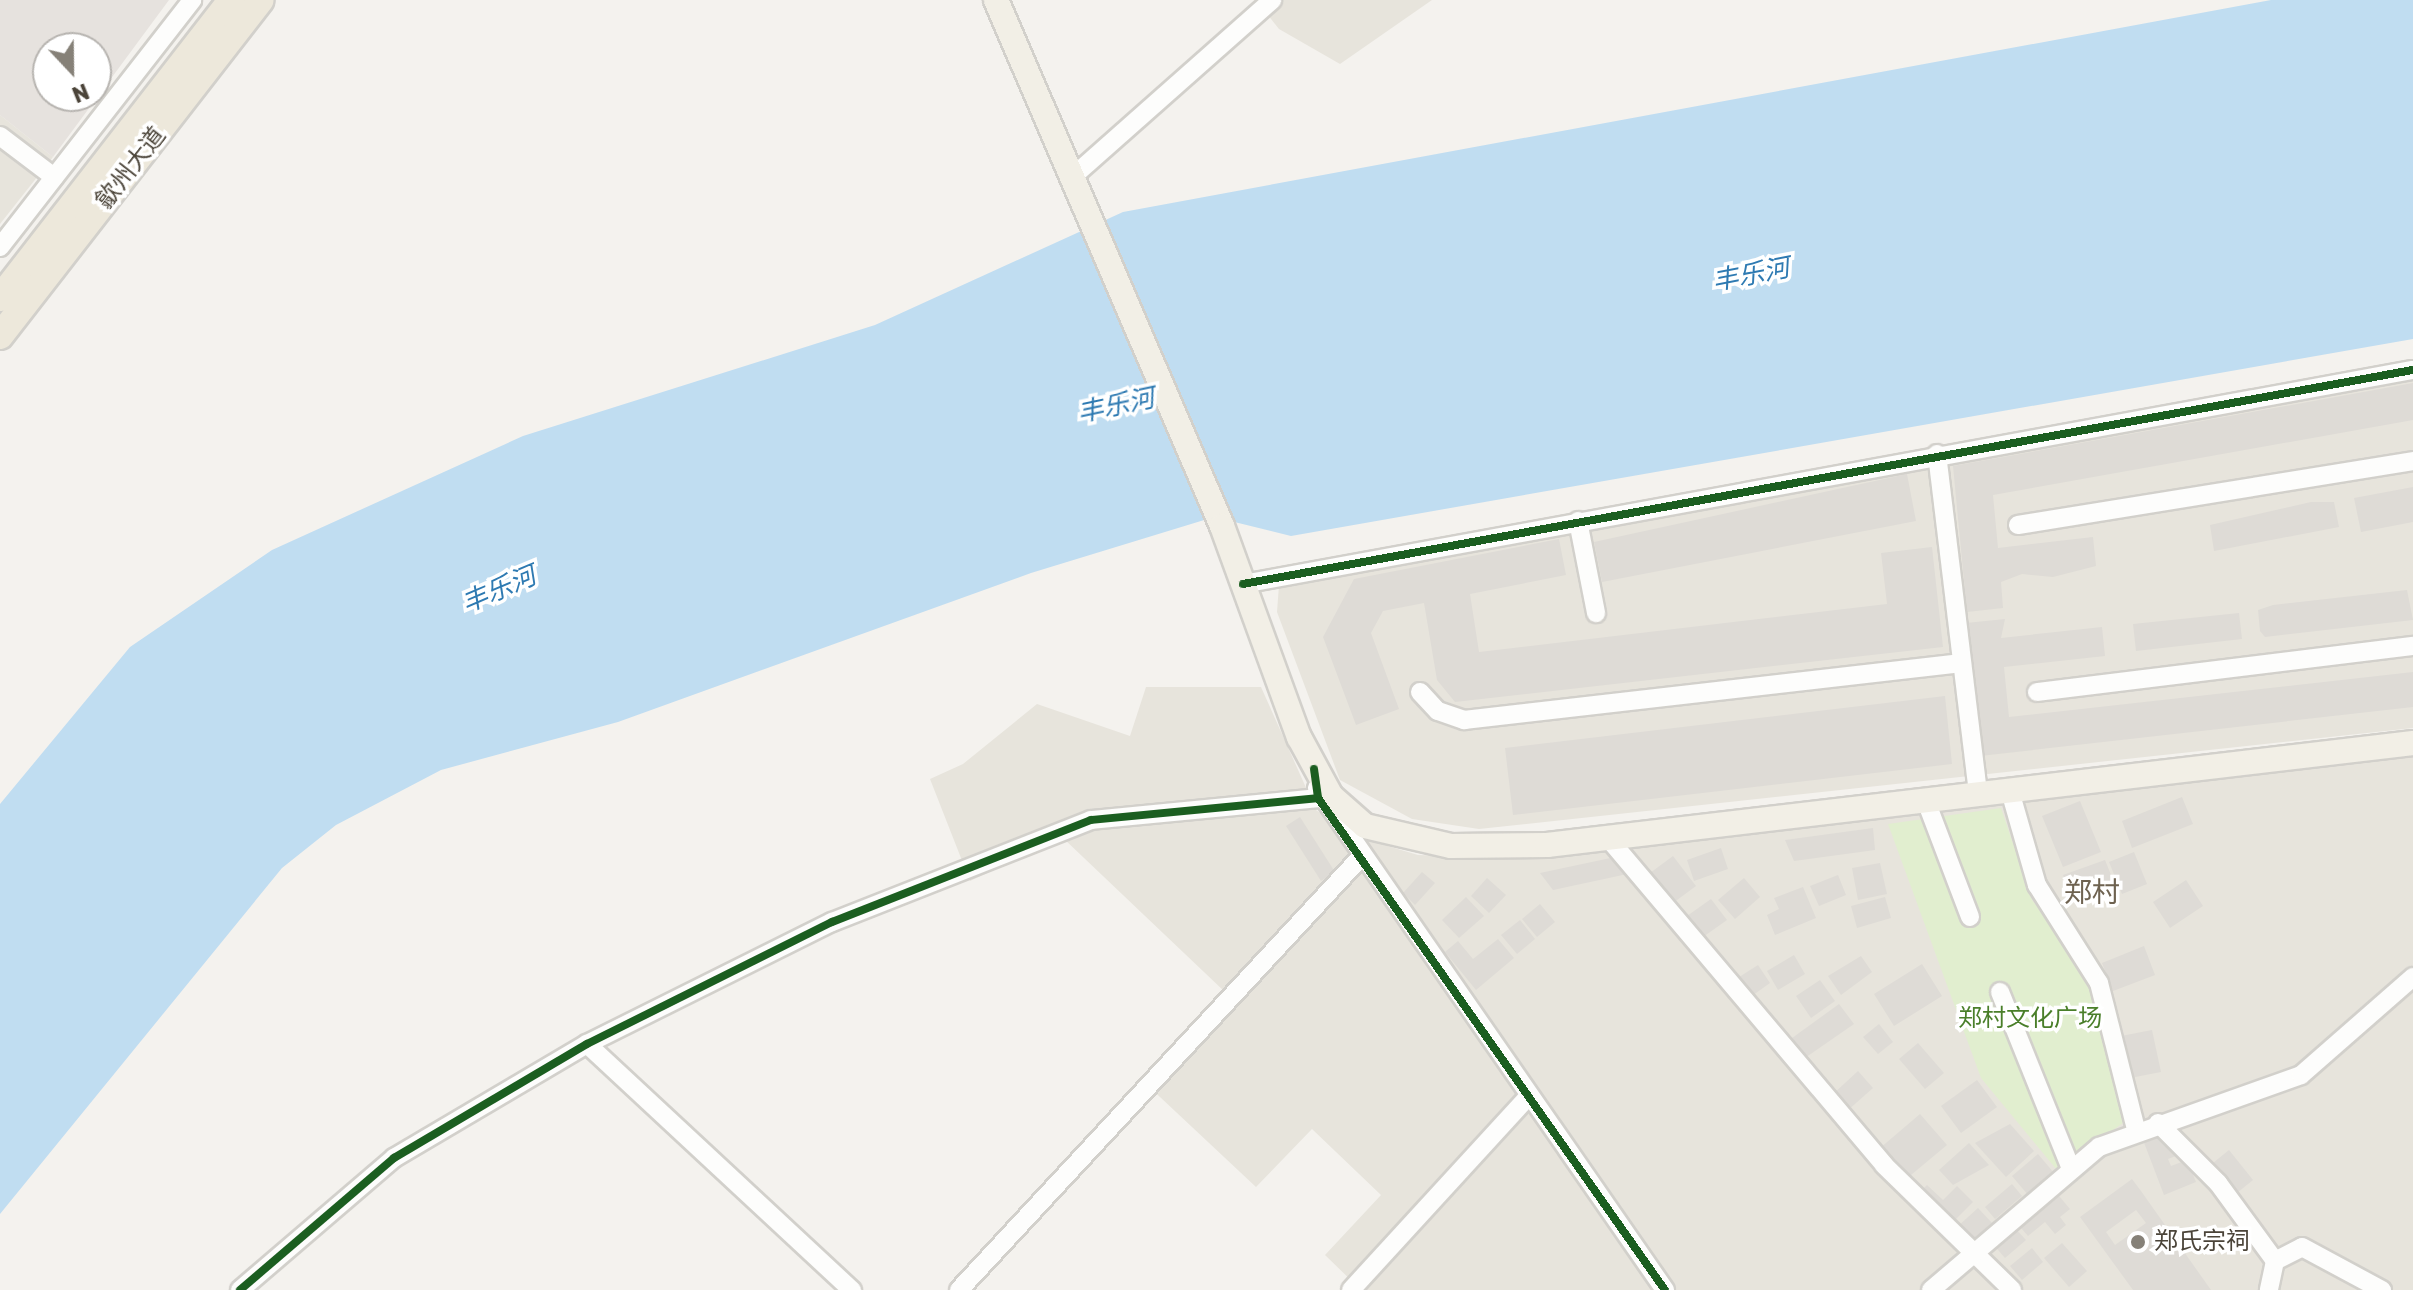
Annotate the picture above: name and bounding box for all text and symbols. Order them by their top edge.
north arrow [32,32,112,112]
text: N [68,77,93,108]
street label: 歙州大道 [90,121,172,215]
water label: 丰乐河 [1710,252,1792,298]
water label: 丰乐河 [1075,383,1157,429]
water label: 丰乐河 [457,560,541,620]
district label: 郑村 [2064,876,2120,910]
park label: 郑村文化广场 [1958,1005,2102,1033]
place label: 郑氏宗祠 [2154,1228,2250,1256]
marker: 郑氏宗祠 [2129,1233,2147,1251]

